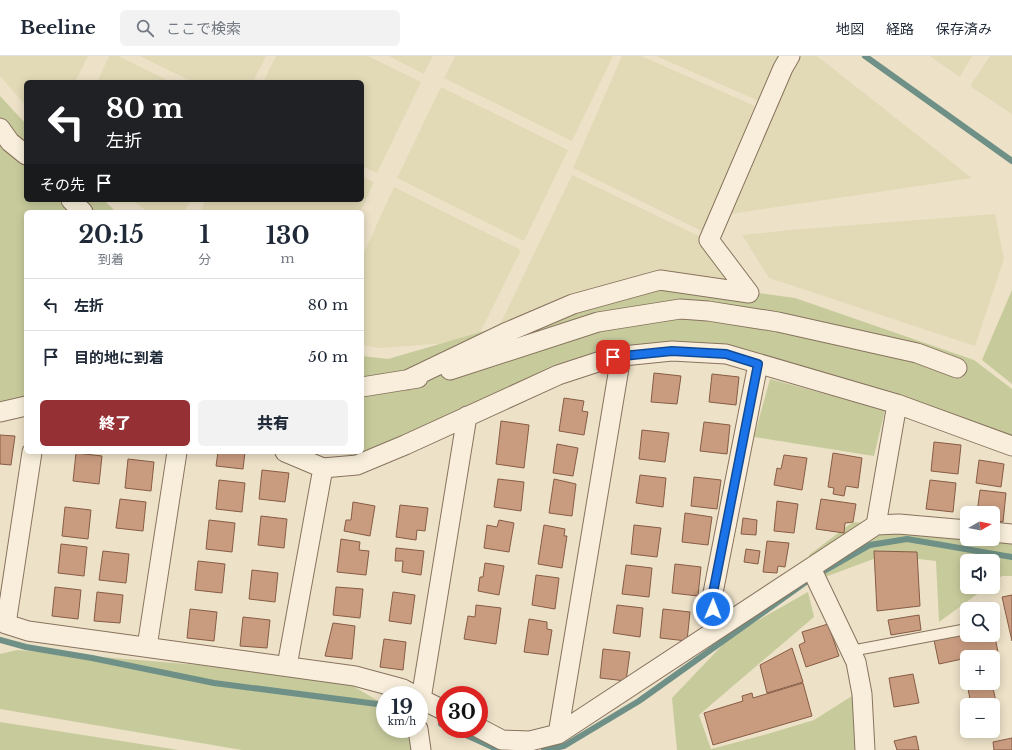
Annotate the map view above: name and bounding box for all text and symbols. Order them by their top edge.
search box [120,10,400,46]
text: Beeline [20,16,96,39]
icon: search [134,17,156,39]
text: ここで検索 [166,19,241,38]
text: 地図 [836,20,864,38]
text: 経路 [886,20,914,38]
text: 保存済み [936,20,992,38]
text: 80 m [106,91,183,126]
icon: left [40,96,92,148]
text: 左折 [106,130,142,152]
icon: arrive [93,172,115,194]
text: その先 [40,175,85,194]
text: 20:15 [78,220,144,249]
text: 1 [199,220,210,249]
text: 130 [266,221,310,250]
text: m [281,250,295,267]
text: 到着 [98,251,124,268]
text: 分 [198,251,211,268]
icon: left [40,294,62,316]
text: 80 m [308,295,348,314]
text: 左折 [74,296,104,315]
pin [596,340,630,374]
icon: arrive [40,346,62,368]
icon: arrive [602,346,624,368]
text: 50 m [308,347,348,366]
text: 目的地に到着 [74,348,164,367]
button: 終了 [40,400,190,446]
button: 共有 [198,400,348,446]
north arrow [960,506,1000,546]
map controls [960,506,1000,738]
button: sound [960,554,1000,594]
position arrow [692,588,734,630]
button: search [960,602,1000,642]
button: + [960,650,1000,690]
speed limit sign: 30 [436,686,488,738]
text: 19 [391,695,413,719]
button: − [960,698,1000,738]
text: km/h [388,715,416,728]

